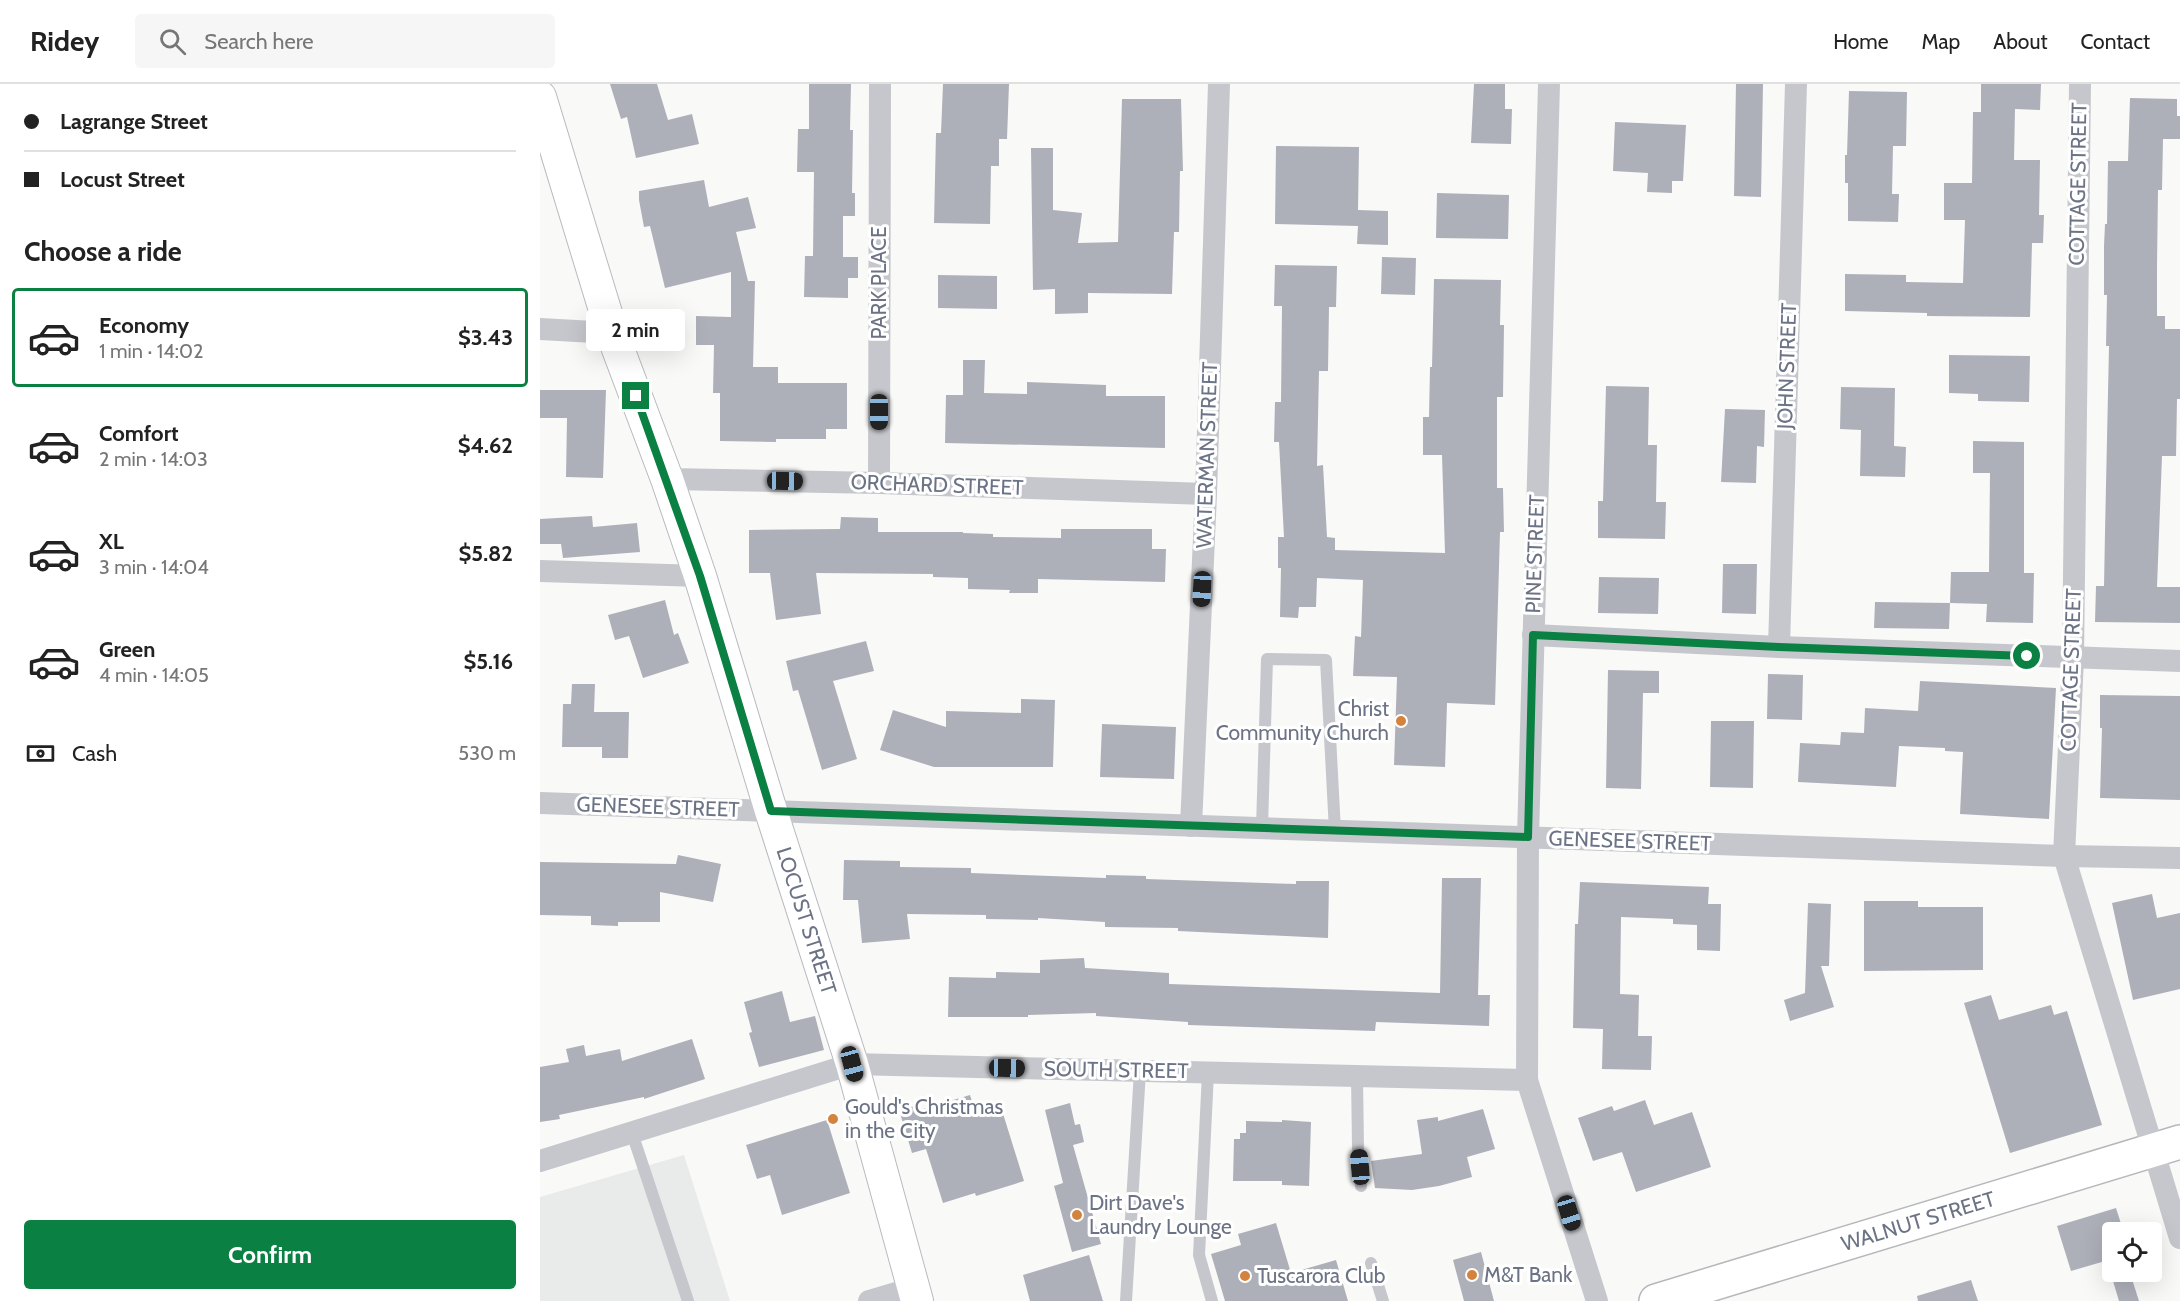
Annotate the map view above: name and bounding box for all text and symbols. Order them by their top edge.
search box [135,14,555,68]
text: Ridey [30,24,99,58]
icon: search [156,25,189,58]
text: Search here [204,28,314,55]
text: Home [1833,29,1889,54]
text: Map [1922,29,1960,54]
text: About [1993,29,2047,54]
text: Contact [2080,29,2150,54]
street label: COTTAGE STREET [2064,102,2091,266]
text: Lagrange Street [60,108,208,135]
text: Locust Street [60,166,185,193]
street label: PARK PLACE [866,226,891,340]
text: Choose a ride [24,235,182,268]
street label: JOHN STREET [1772,302,1801,431]
callout: 2 min [586,309,686,351]
icon: car [27,311,81,365]
text: Economy [99,312,189,339]
text: 2 min [611,318,660,342]
text: $3.43 [458,324,513,351]
text: 1 min · 14:02 [99,339,203,363]
street label: WATERMAN STREET [1191,361,1222,549]
route end [622,382,649,409]
car [870,394,888,430]
icon: car [27,419,81,473]
text: Comfort [99,420,178,447]
text: $4.62 [458,432,513,459]
text: 2 min · 14:03 [99,447,208,471]
street label: ORCHARD STREET [850,469,1024,500]
car [767,472,803,490]
street label: PINE STREET [1520,494,1549,614]
icon: car [27,527,81,581]
text: XL [99,528,124,555]
text: $5.82 [459,540,513,567]
text: 3 min · 14:04 [99,555,209,579]
car [1192,571,1212,607]
street label: COTTAGE STREET [2055,588,2086,752]
icon: car [27,635,81,689]
text: Green [99,636,155,663]
route start [2013,642,2040,669]
text: $5.16 [463,648,513,675]
text: 4 min · 14:05 [99,663,209,687]
place label: Christ Community Church [1216,696,1389,745]
marker: Christ Community Church [1394,714,1408,728]
icon: cash [24,737,57,770]
text: Cash [72,740,117,767]
text: 530 m [458,741,516,765]
street label: GENESEE STREET [576,791,740,822]
street label: GENESEE STREET [1548,825,1712,856]
street label: LOCUST STREET [771,844,842,997]
car [839,1044,865,1084]
street label: SOUTH STREET [1043,1056,1189,1083]
car [989,1059,1025,1077]
place label: Gould's Christmas in the City [845,1094,1004,1143]
marker: Gould's Christmas in the City [826,1112,840,1126]
car [1349,1148,1371,1186]
street label: WALNUT STREET [1838,1186,1998,1256]
place label: Dirt Dave's Laundry Lounge [1089,1190,1232,1239]
car [1555,1193,1583,1233]
marker: Dirt Dave's Laundry Lounge [1070,1208,1084,1222]
button: Confirm [24,1220,516,1289]
map controls [2102,1222,2162,1282]
button: locate [2102,1222,2162,1282]
place label: M&T Bank [1484,1262,1573,1287]
place label: Tuscarora Club [1257,1263,1385,1288]
marker: M&T Bank [1465,1268,1479,1282]
marker: Tuscarora Club [1238,1269,1252,1283]

